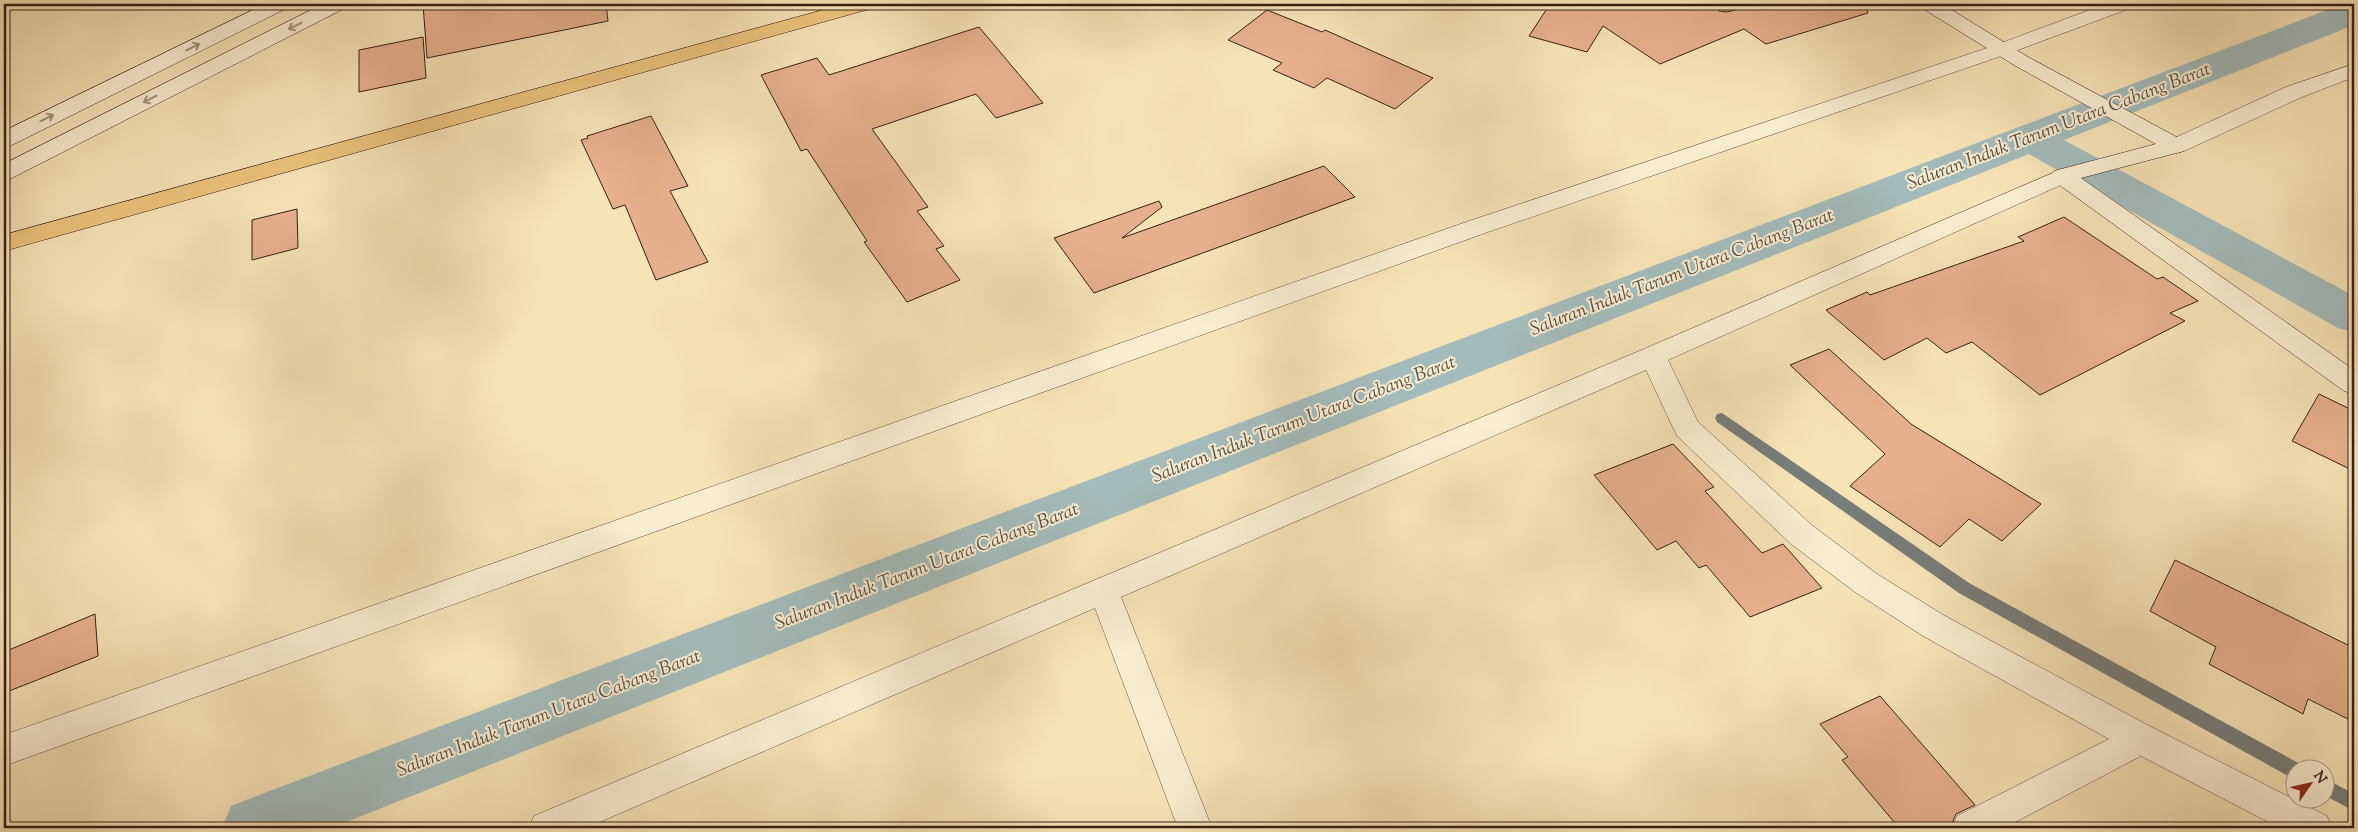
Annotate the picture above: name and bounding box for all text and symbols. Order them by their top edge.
one-way arrow [287,21,302,31]
one-way arrow [185,42,200,51]
water label: Saluran Induk Tarum Utara Cabang Barat [1903,56,2215,198]
one-way arrow [142,94,157,104]
one-way arrow [40,113,55,123]
water label: Saluran Induk Tarum Utara Cabang Barat [1526,202,1838,344]
water label: Saluran Induk Tarum Utara Cabang Barat [1148,349,1460,491]
water label: Saluran Induk Tarum Utara Cabang Barat [771,496,1083,638]
water label: Saluran Induk Tarum Utara Cabang Barat [393,643,705,785]
north arrow [2286,760,2336,810]
text: N [2308,768,2331,788]

